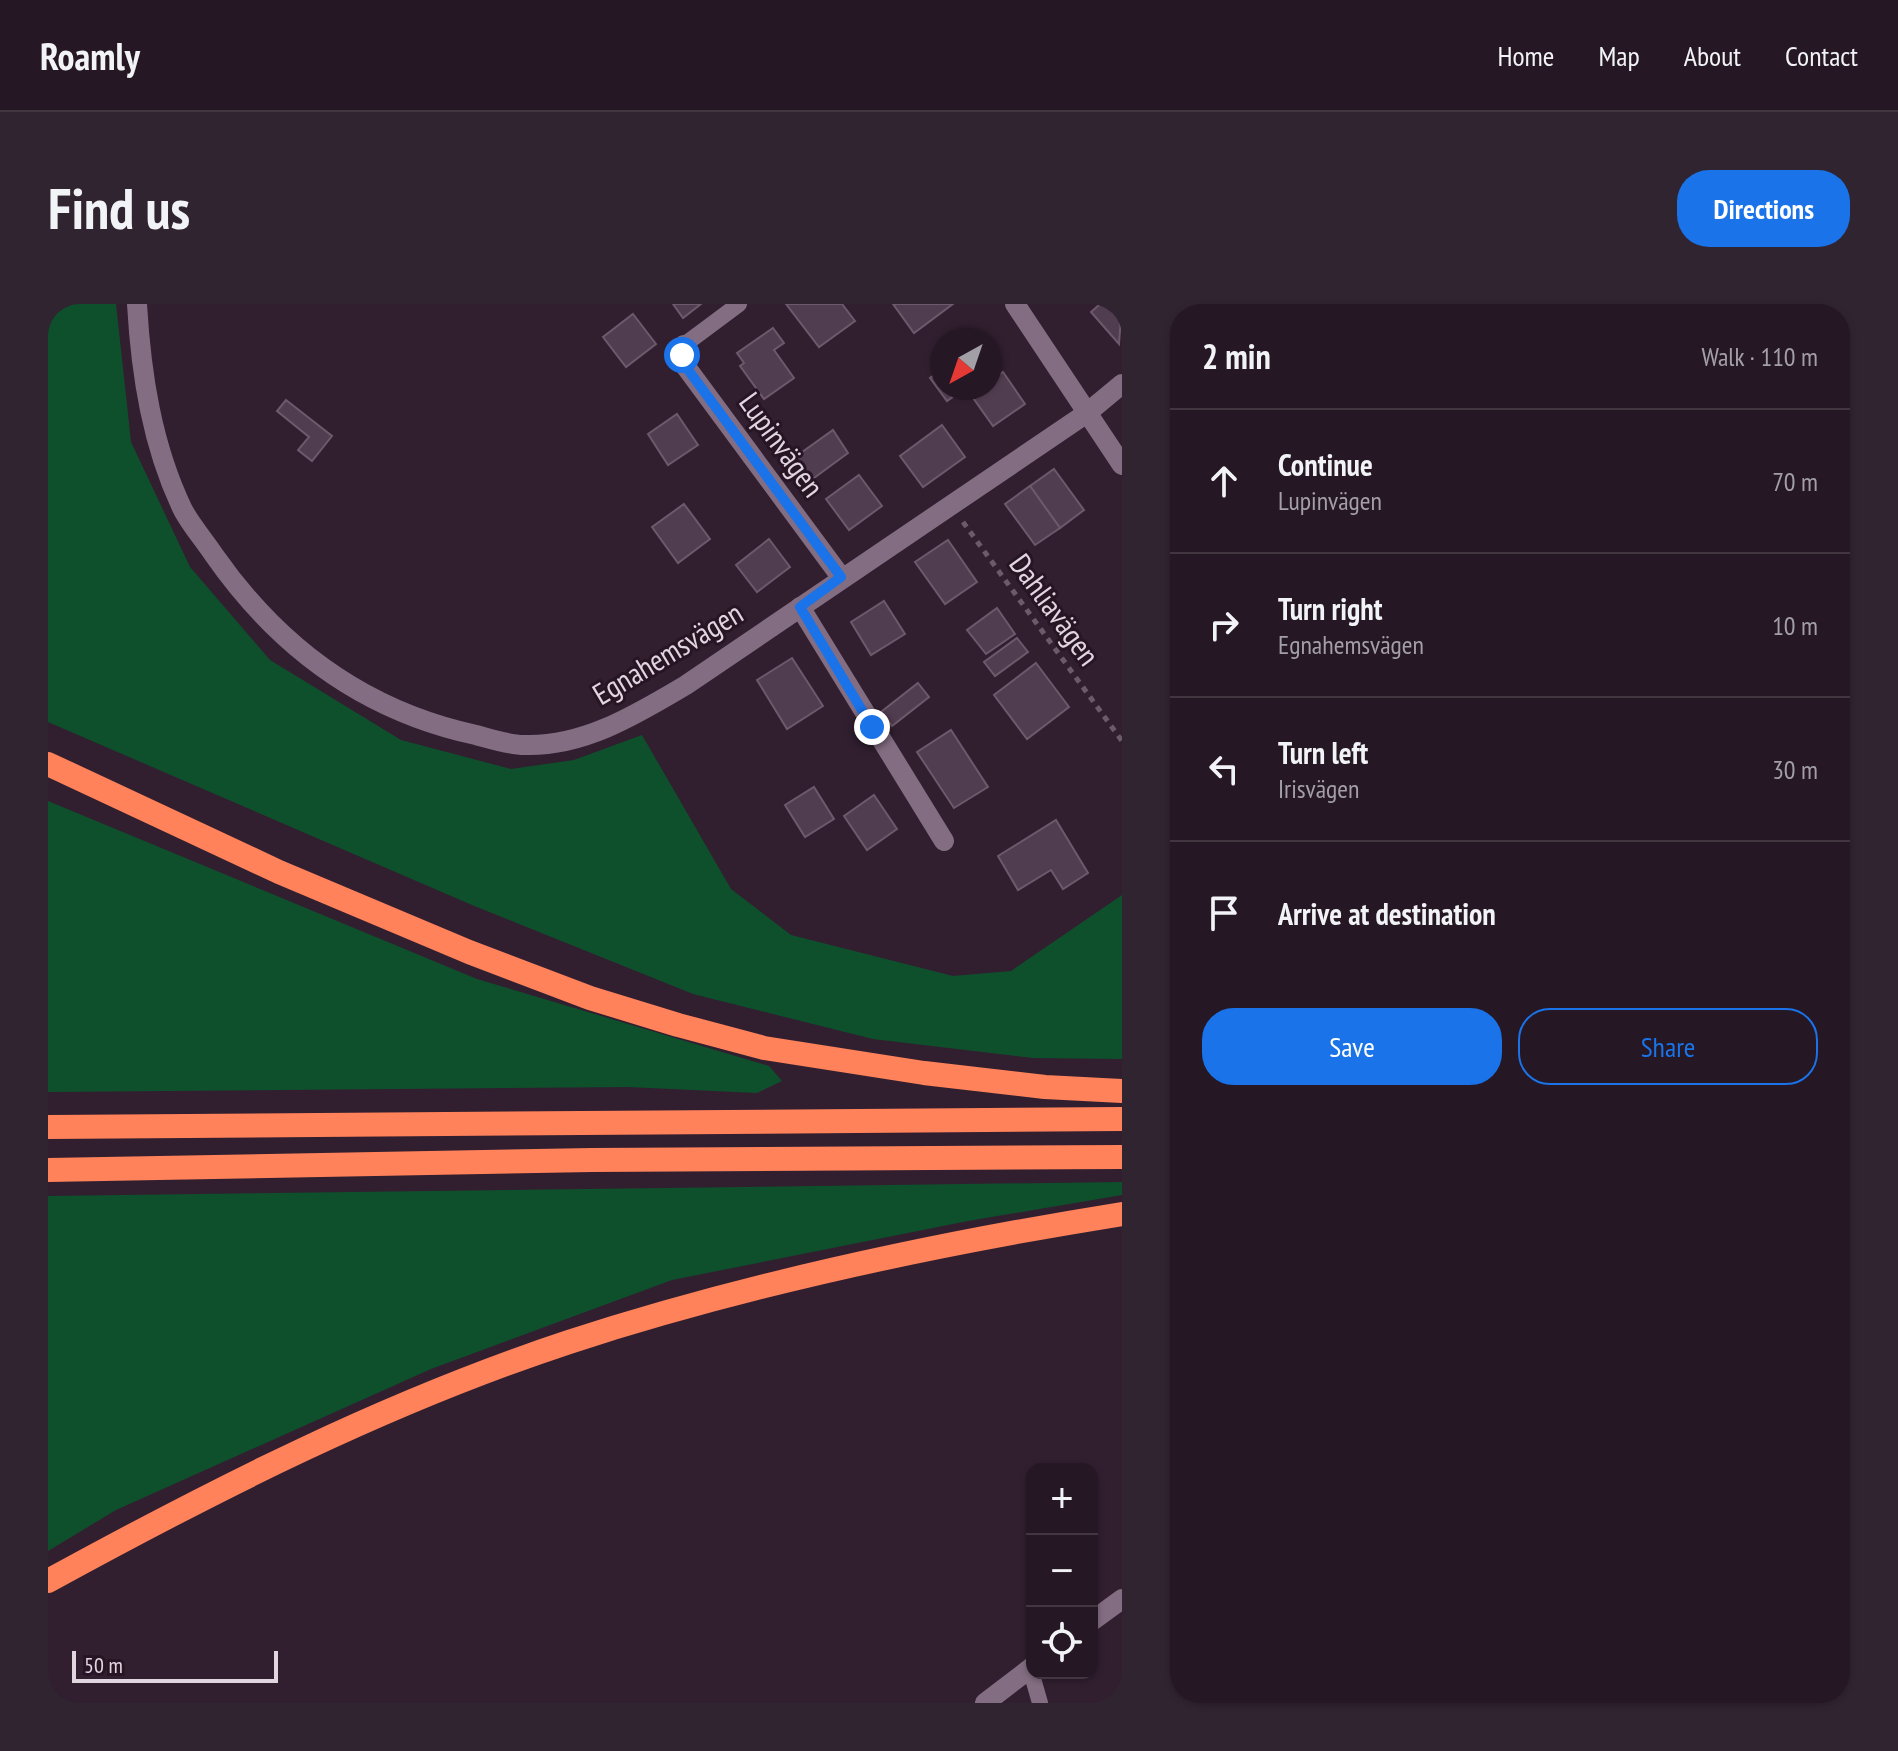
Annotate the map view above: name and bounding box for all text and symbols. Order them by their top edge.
text: Roamly [40,31,140,80]
text: Home [1498,37,1554,74]
text: Map [1598,37,1640,74]
text: About [1684,37,1741,74]
text: Contact [1785,37,1858,74]
button: Directions [1677,170,1850,247]
text: Find us [48,172,190,244]
north arrow [930,328,1002,400]
text: 2 min [1202,334,1271,378]
route start [664,337,700,373]
text: Walk · 110 m [1701,340,1818,373]
street label: Lupinvägen [731,384,833,504]
text: Continue [1278,445,1373,484]
icon: ahead [1202,459,1246,503]
text: 70 m [1772,465,1818,498]
text: Lupinvägen [1278,484,1382,517]
street label: Dahliavägen [1002,546,1109,673]
text: Turn right [1278,589,1382,628]
street label: Egnahemsvägen [585,593,749,713]
icon: right [1202,603,1246,647]
text: 10 m [1772,609,1818,642]
text: Egnahemsvägen [1278,628,1424,661]
route end [854,709,890,745]
text: Turn left [1278,733,1368,772]
icon: left [1202,747,1246,791]
text: 30 m [1772,753,1818,786]
text: Irisvägen [1278,772,1359,805]
icon: arrive [1202,891,1246,935]
text: Arrive at destination [1278,894,1496,933]
button: Save [1202,1008,1502,1085]
button: Share [1518,1008,1818,1085]
map controls [1026,1463,1098,1679]
button: + [1026,1463,1098,1535]
button: − [1026,1535,1098,1607]
button: locate [1026,1607,1098,1679]
scale bar [72,1647,278,1683]
text: 50 m [84,1651,123,1679]

